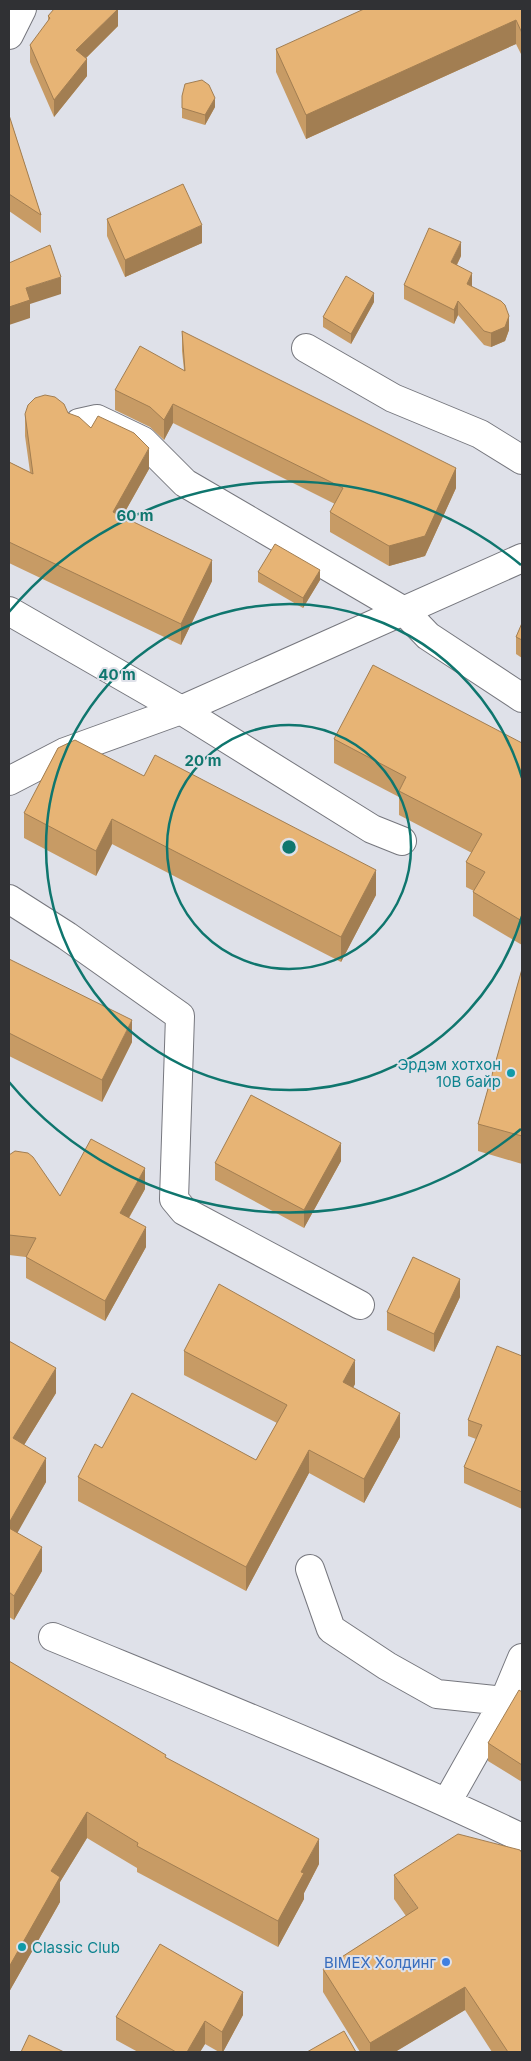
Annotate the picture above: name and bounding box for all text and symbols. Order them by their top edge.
text: 60 m [116,506,154,525]
text: 40 m [98,665,136,684]
text: 20 m [185,751,221,770]
centre of rings [280,838,298,856]
place label: Эрдэм хотхон 10В байр [397,1055,501,1091]
marker: Эрдэм хотхон 10В байр [505,1067,517,1079]
place label: Classic Club [32,1938,120,1957]
marker: Classic Club [16,1941,28,1953]
place label: BIMEX Холдинг [324,1953,436,1972]
marker: BIMEX Холдинг [440,1956,452,1968]

